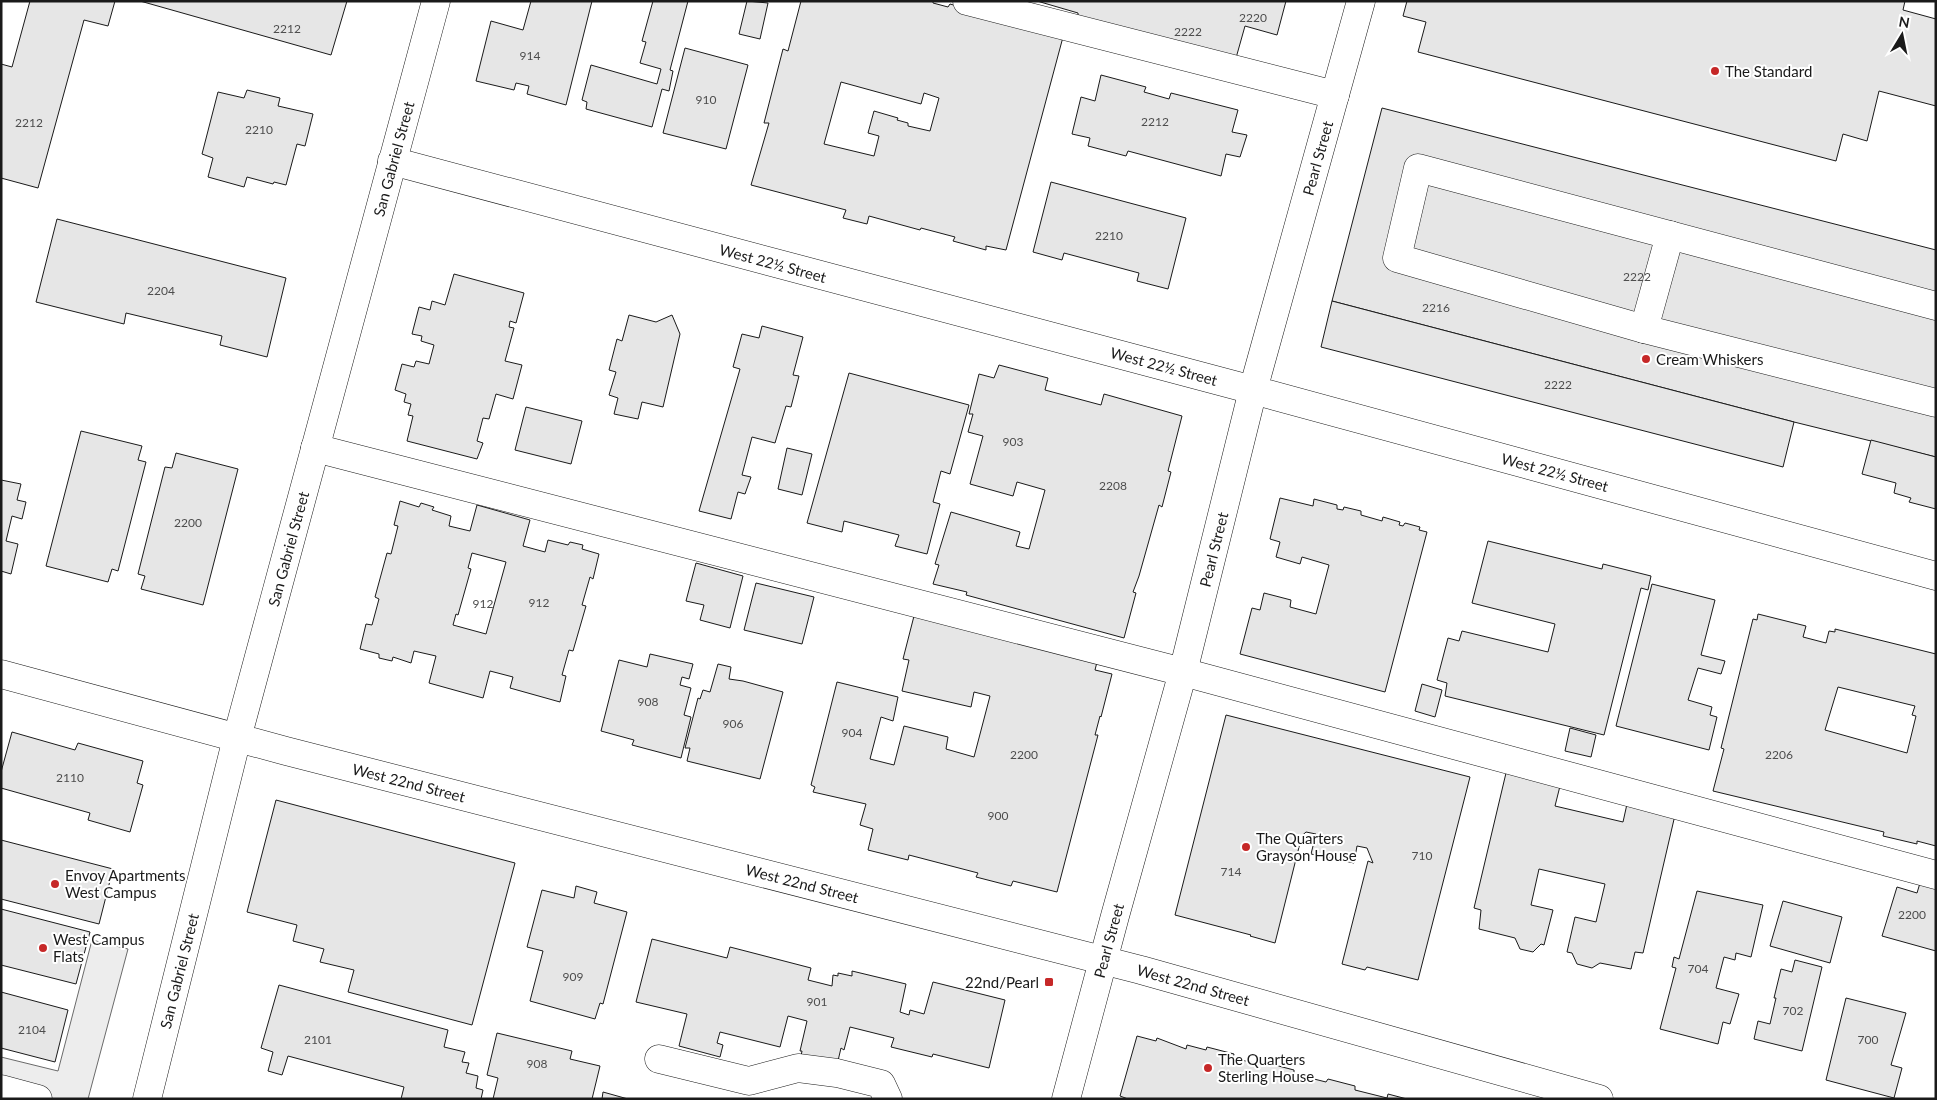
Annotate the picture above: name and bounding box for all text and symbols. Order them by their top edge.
house number: 2220 [1239,10,1267,25]
north arrow [1877,10,1927,60]
text: N [1898,12,1911,31]
house number: 2212 [273,21,301,36]
house number: 2222 [1174,24,1202,39]
house number: 914 [520,48,540,63]
place label: The Standard [1725,62,1812,80]
marker: The Standard [1709,65,1721,77]
house number: 910 [696,92,716,107]
street label: San Gabriel Street [369,99,418,218]
house number: 2212 [1141,114,1169,129]
house number: 2212 [15,115,43,130]
street label: Pearl Street [1298,118,1336,197]
house number: 2210 [245,122,273,137]
house number: 2210 [1095,228,1123,243]
street label: West 22½ Street [718,240,829,286]
house number: 2222 [1623,269,1651,284]
house number: 2204 [147,283,175,298]
house number: 2216 [1422,300,1450,315]
street label: West 22½ Street [1109,343,1220,389]
place label: Cream Whiskers [1656,350,1763,368]
marker: Cream Whiskers [1640,353,1652,365]
house number: 2222 [1544,377,1572,392]
house number: 903 [1003,434,1023,449]
street label: West 22½ Street [1500,449,1611,495]
house number: 2208 [1099,478,1127,493]
street label: San Gabriel Street [264,489,312,608]
street label: Pearl Street [1195,510,1232,589]
house number: 2200 [174,515,202,530]
house number: 912 [529,595,549,610]
house number: 912 [473,596,493,611]
house number: 908 [638,694,658,709]
house number: 906 [723,716,743,731]
house number: 904 [842,725,862,740]
house number: 2200 [1010,747,1038,762]
house number: 2206 [1765,747,1793,762]
street label: West 22nd Street [350,759,468,806]
house number: 2110 [56,770,84,785]
house number: 900 [988,808,1008,823]
place label: The Quarters Grayson House [1256,829,1357,864]
marker: The Quarters Grayson House [1240,841,1252,853]
house number: 710 [1412,848,1432,863]
street label: West 22nd Street [744,860,861,906]
house number: 714 [1221,864,1241,879]
place label: Envoy Apartments West Campus [65,866,185,901]
marker: Envoy Apartments West Campus [49,878,61,890]
street label: Pearl Street [1090,901,1127,980]
house number: 2200 [1898,907,1926,922]
street label: San Gabriel Street [156,911,202,1031]
place label: West Campus Flats [53,930,144,965]
marker: West Campus Flats [37,942,49,954]
street label: West 22nd Street [1135,960,1252,1009]
house number: 704 [1688,961,1708,976]
house number: 909 [563,969,583,984]
place label: 22nd/Pearl [965,973,1039,991]
marker: 22nd/Pearl [1043,976,1055,988]
house number: 901 [807,994,827,1009]
house number: 702 [1783,1003,1803,1018]
house number: 2104 [18,1022,46,1037]
house number: 2101 [304,1032,332,1047]
house number: 700 [1858,1032,1878,1047]
place label: The Quarters Sterling House [1218,1050,1314,1085]
house number: 908 [527,1056,547,1071]
marker: The Quarters Sterling House [1202,1062,1214,1074]

